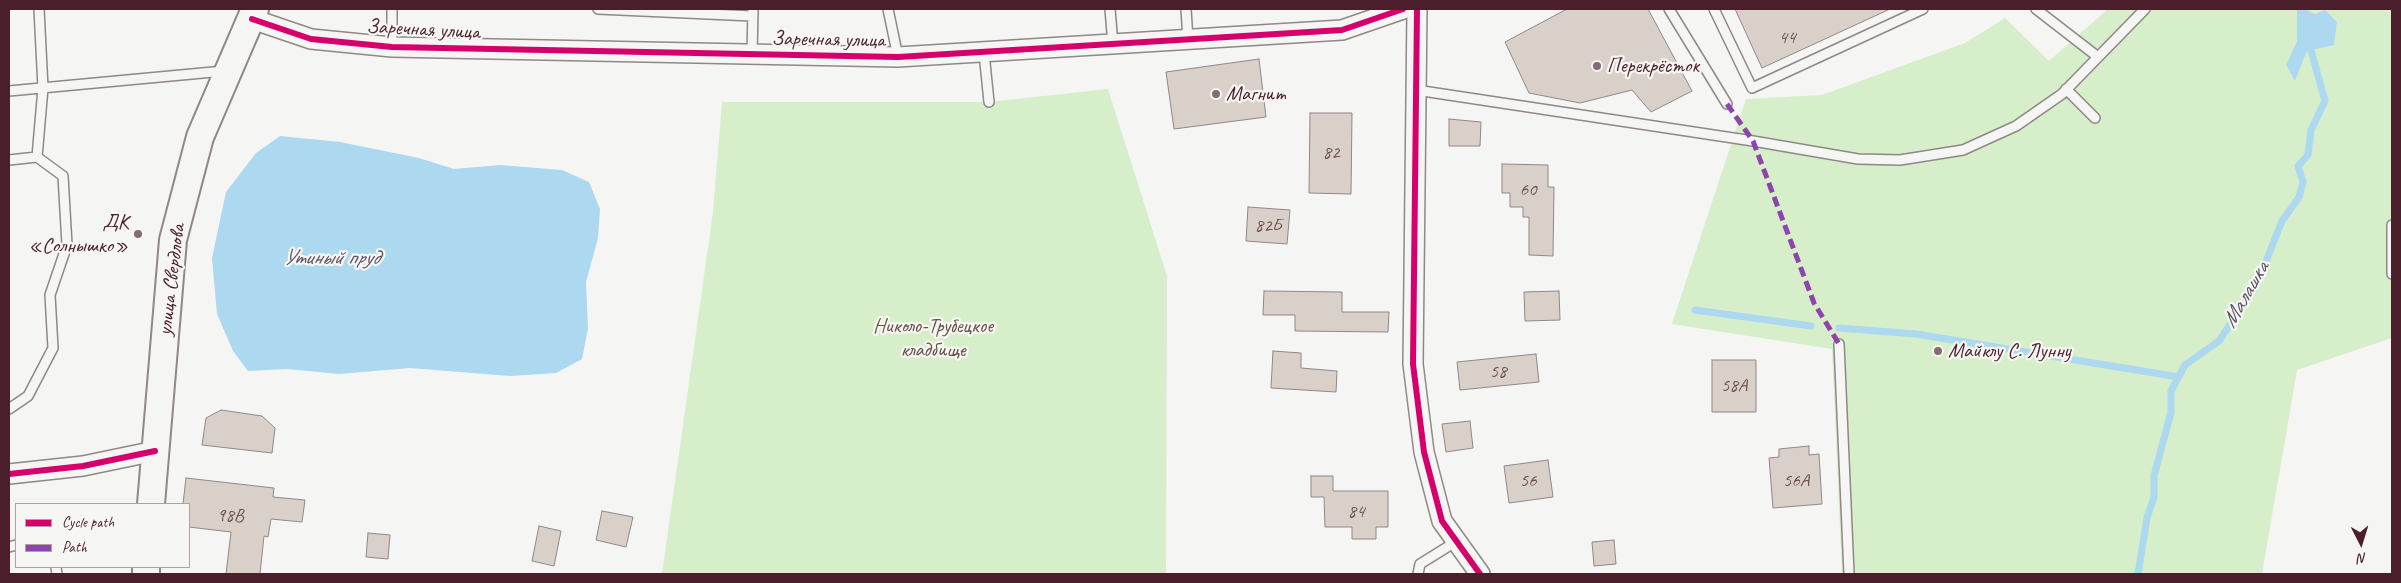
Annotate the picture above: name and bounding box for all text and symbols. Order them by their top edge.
street label: Заречная улица [366,14,480,46]
street label: Заречная улица [771,26,885,54]
house number: 44 [1778,27,1796,49]
place label: Перекрёсток [1607,53,1699,79]
marker: Перекрёсток [1591,60,1603,72]
place label: Магнит [1226,81,1286,107]
marker: Магнит [1210,88,1222,100]
house number: 82 [1322,142,1340,164]
house number: 60 [1519,179,1537,201]
place label: ДК «Солнышко» [28,209,128,259]
house number: 82Б [1255,215,1281,237]
street label: улица Свердлова [153,223,191,337]
marker: ДК «Солнышко» [132,228,144,240]
water label: Утиный пруд [283,245,379,271]
water label: Малашка [2217,257,2275,333]
park label: Николо-Трубецкое кладбище [873,313,993,363]
place label: Майклу С. Лунну [1948,338,2071,364]
marker: Майклу С. Лунну [1932,345,1944,357]
house number: 58 [1489,361,1507,383]
house number: 58А [1721,375,1747,397]
house number: 56 [1519,470,1537,492]
house number: 56А [1783,470,1809,492]
house number: 84 [1347,501,1365,523]
legend [15,503,190,568]
house number: 98В [217,505,243,527]
text: Cycle path [62,513,114,532]
north arrow [2336,518,2386,568]
text: Path [62,538,87,557]
text: N [2357,550,2367,567]

